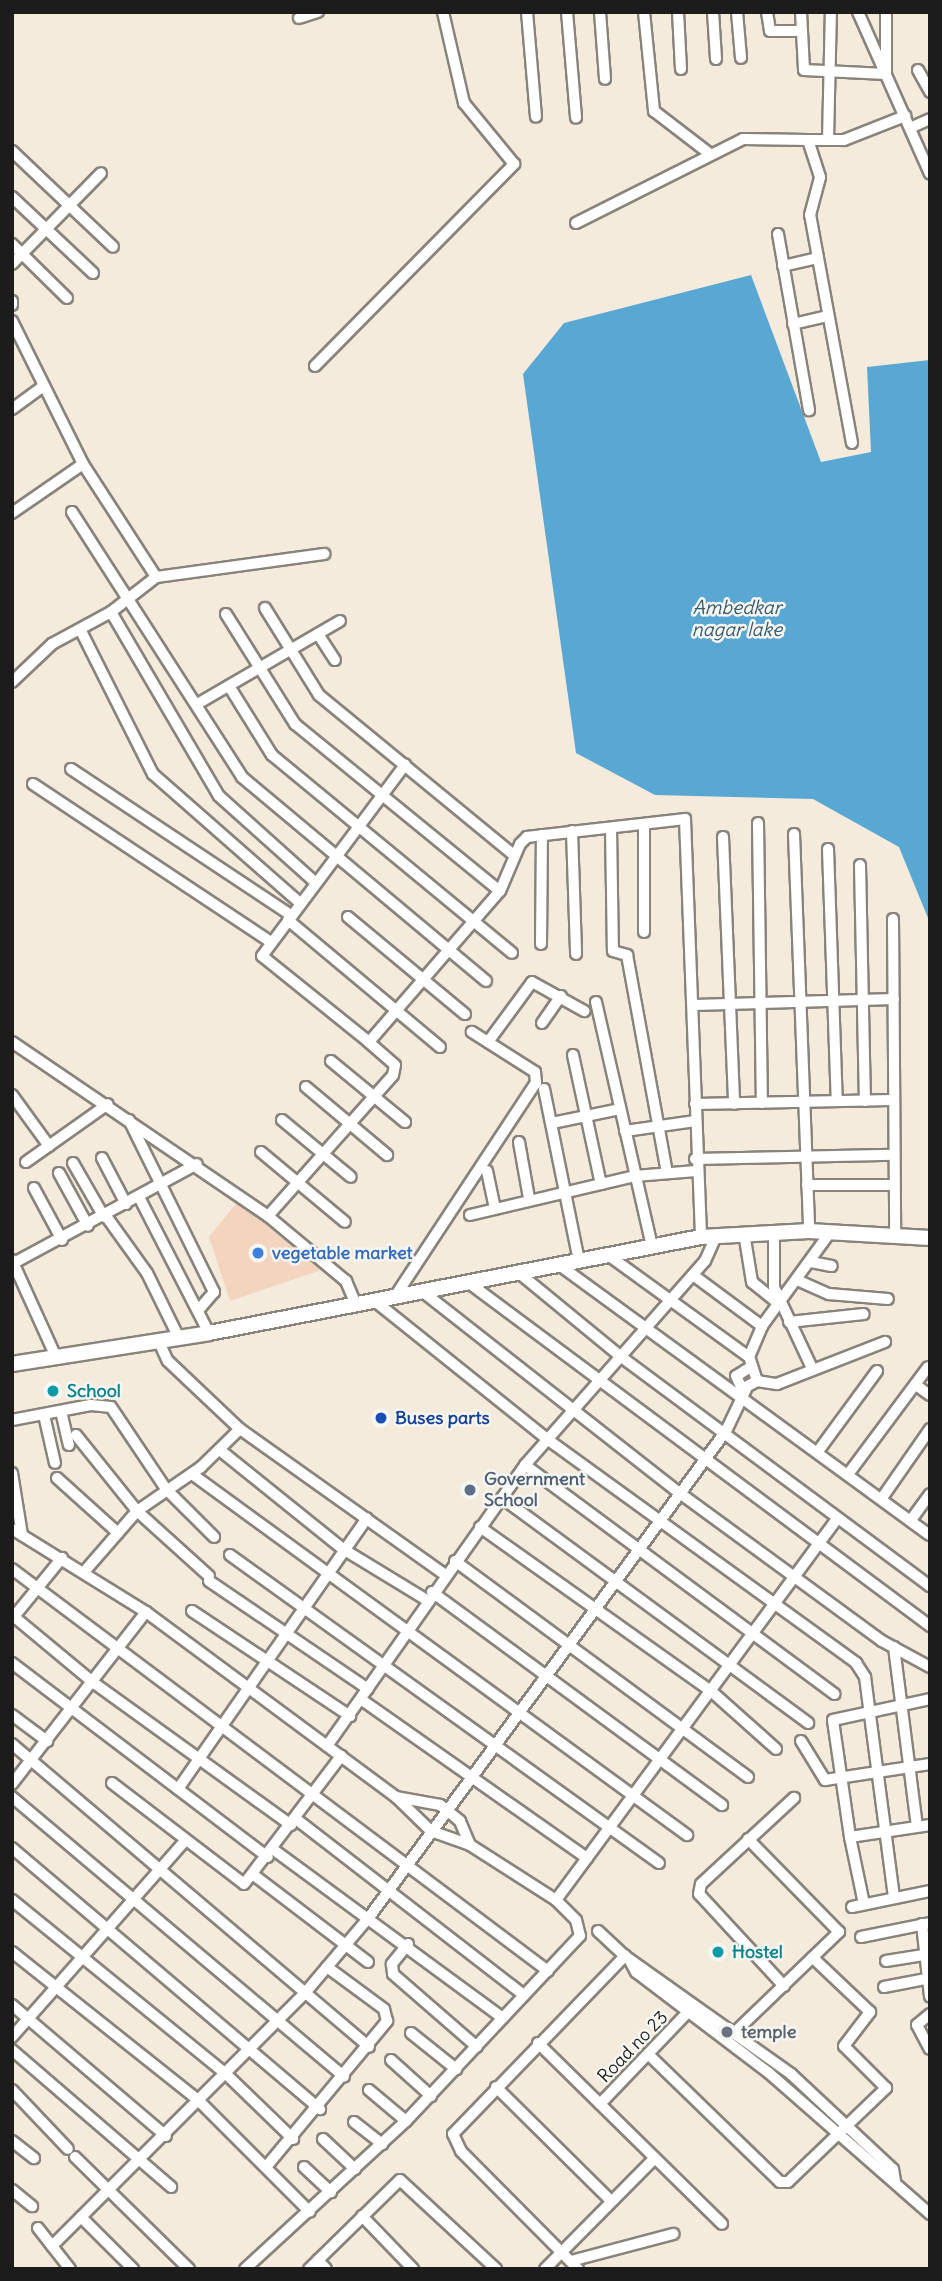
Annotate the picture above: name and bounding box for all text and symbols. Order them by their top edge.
water label: Ambedkar nagar lake [692,597,782,641]
place label: vegetable market [272,1242,413,1264]
marker: vegetable market [250,1245,266,1261]
place label: School [67,1380,121,1402]
marker: School [45,1383,61,1399]
place label: Buses parts [395,1407,490,1429]
marker: Buses parts [373,1410,389,1426]
place label: Government School [484,1469,585,1512]
marker: Government School [462,1482,478,1498]
place label: Hostel [732,1941,783,1963]
marker: Hostel [710,1944,726,1960]
street label: Road no 23 [593,2007,673,2087]
place label: temple [741,2021,796,2043]
marker: temple [719,2024,735,2040]

